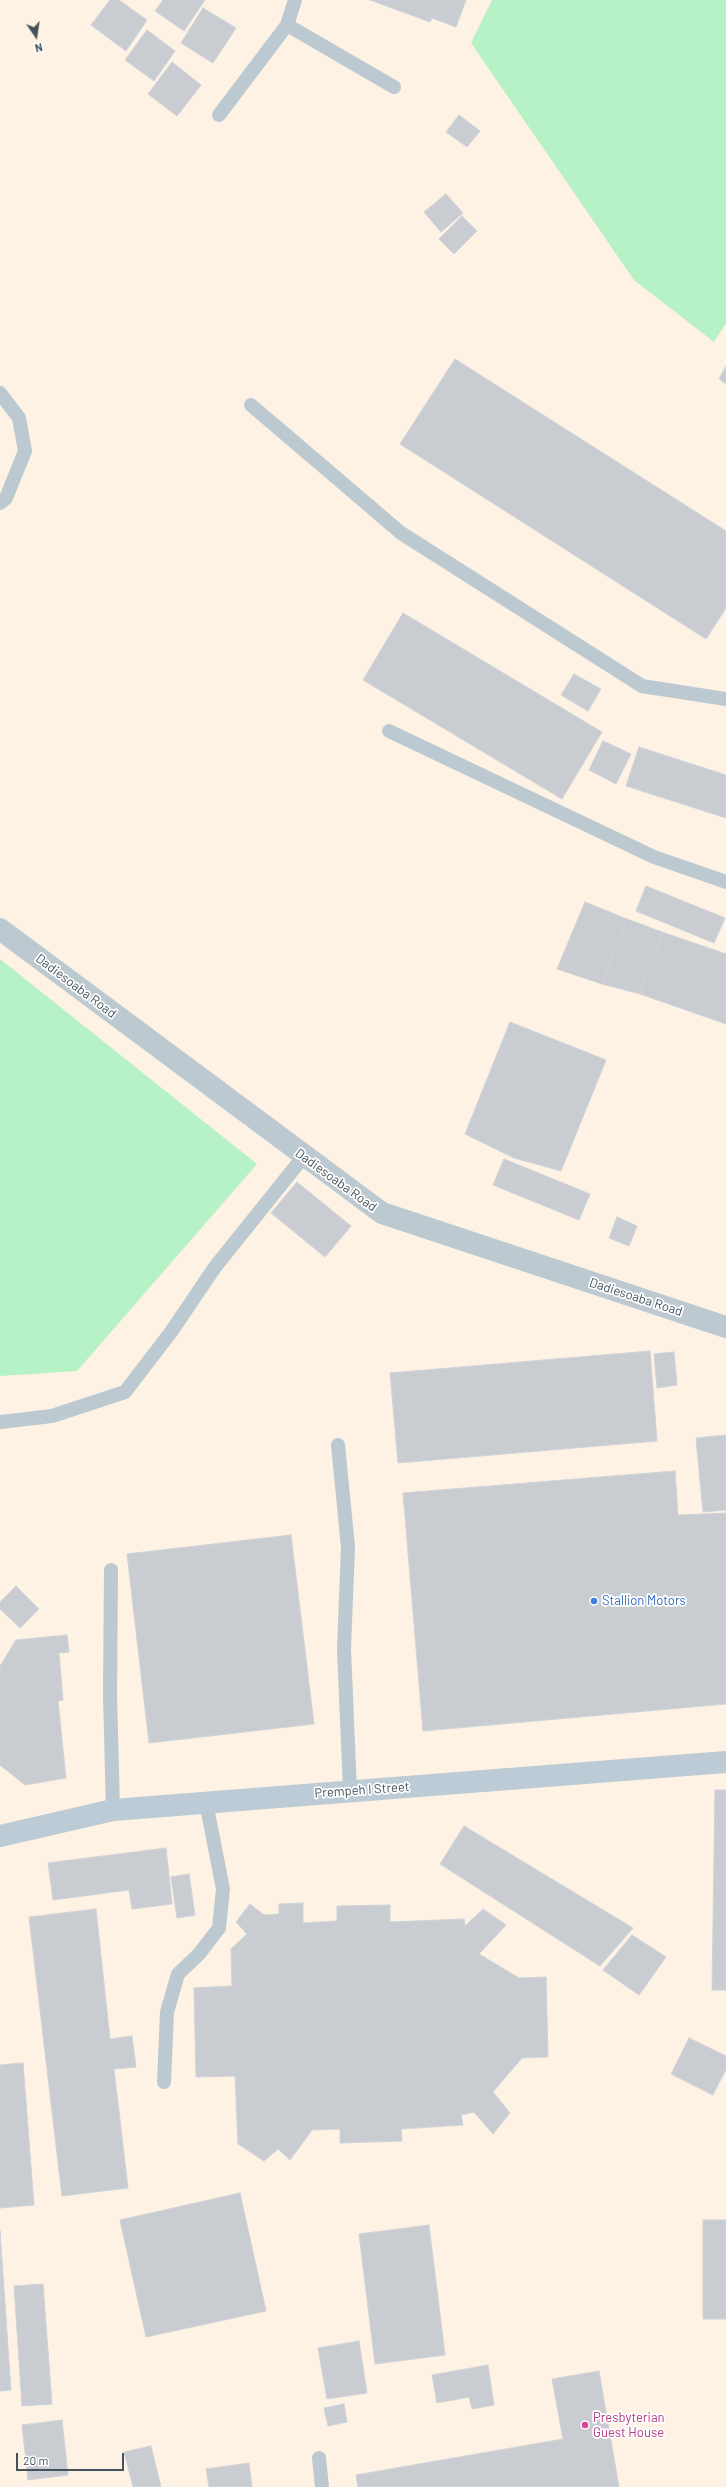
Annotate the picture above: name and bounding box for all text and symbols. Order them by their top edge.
north arrow [16,16,56,56]
text: N [34,41,44,55]
street label: Dadiesoaba Road [33,951,119,1021]
street label: Dadiesoaba Road [292,1145,380,1215]
street label: Dadiesoaba Road [588,1275,684,1319]
place label: Stallion Motors [602,1593,686,1609]
marker: Stallion Motors [589,1596,599,1606]
street label: Prempeh I Street [314,1779,410,1801]
place label: Presbyterian Guest House [593,2410,665,2441]
marker: Presbyterian Guest House [580,2420,590,2430]
scale bar [18,2445,126,2471]
text: 20 m [23,2453,49,2467]

